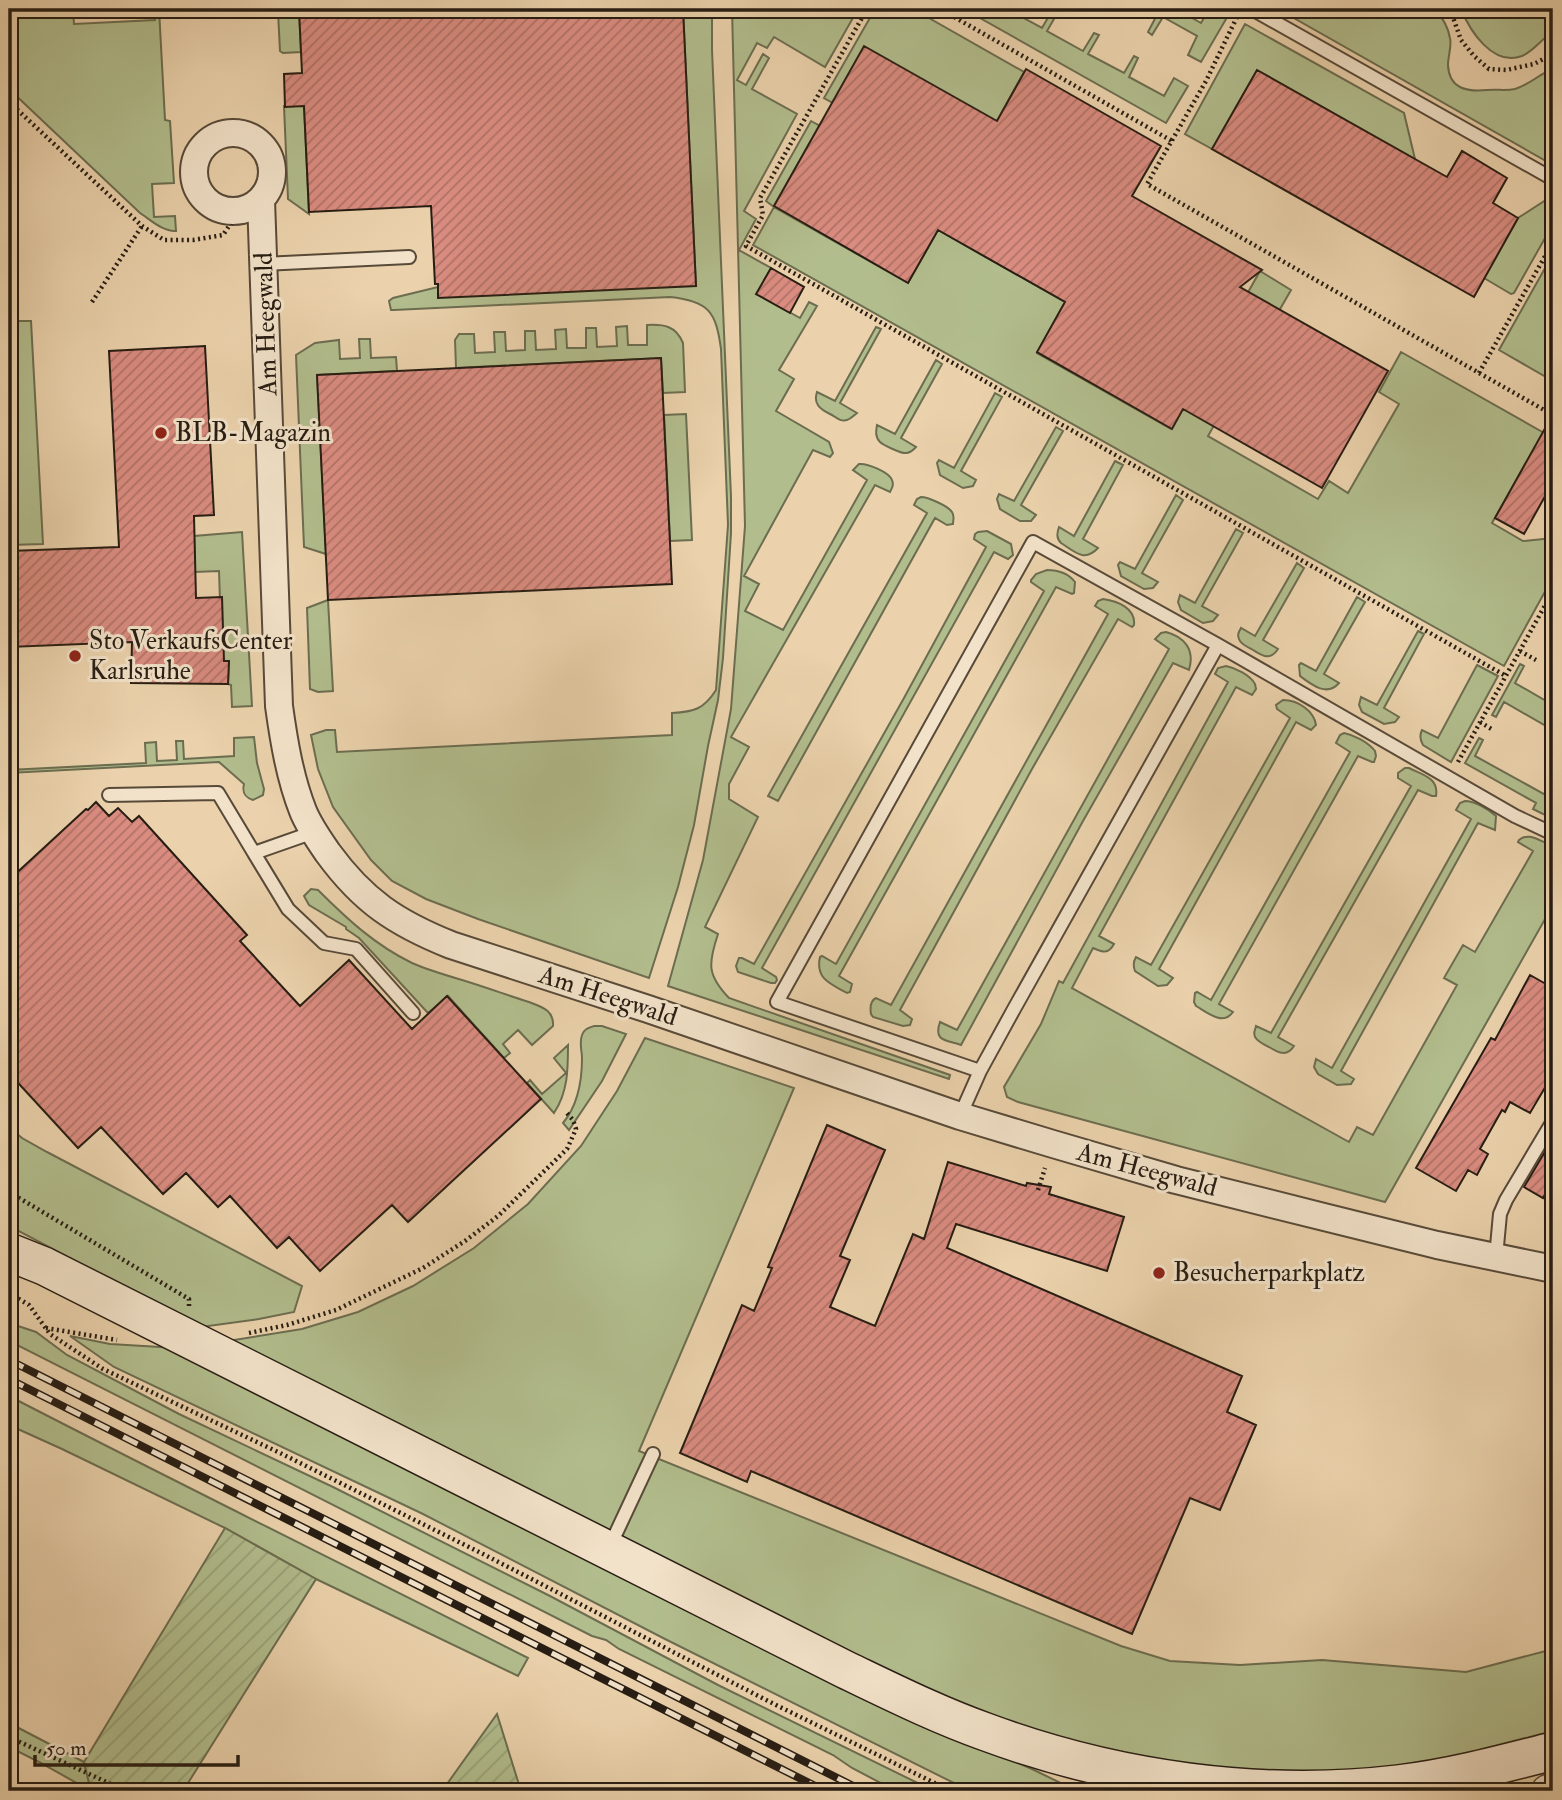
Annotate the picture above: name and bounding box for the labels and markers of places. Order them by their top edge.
place label: BLB-Magazin [175,417,331,449]
marker: BLB-Magazin [153,425,169,441]
place label: Sto VerkaufsCenter Karlsruhe [89,625,293,687]
marker: Sto VerkaufsCenter Karlsruhe [67,648,83,664]
place label: Besucherparkplatz [1173,1257,1365,1290]
marker: Besucherparkplatz [1151,1265,1167,1281]

